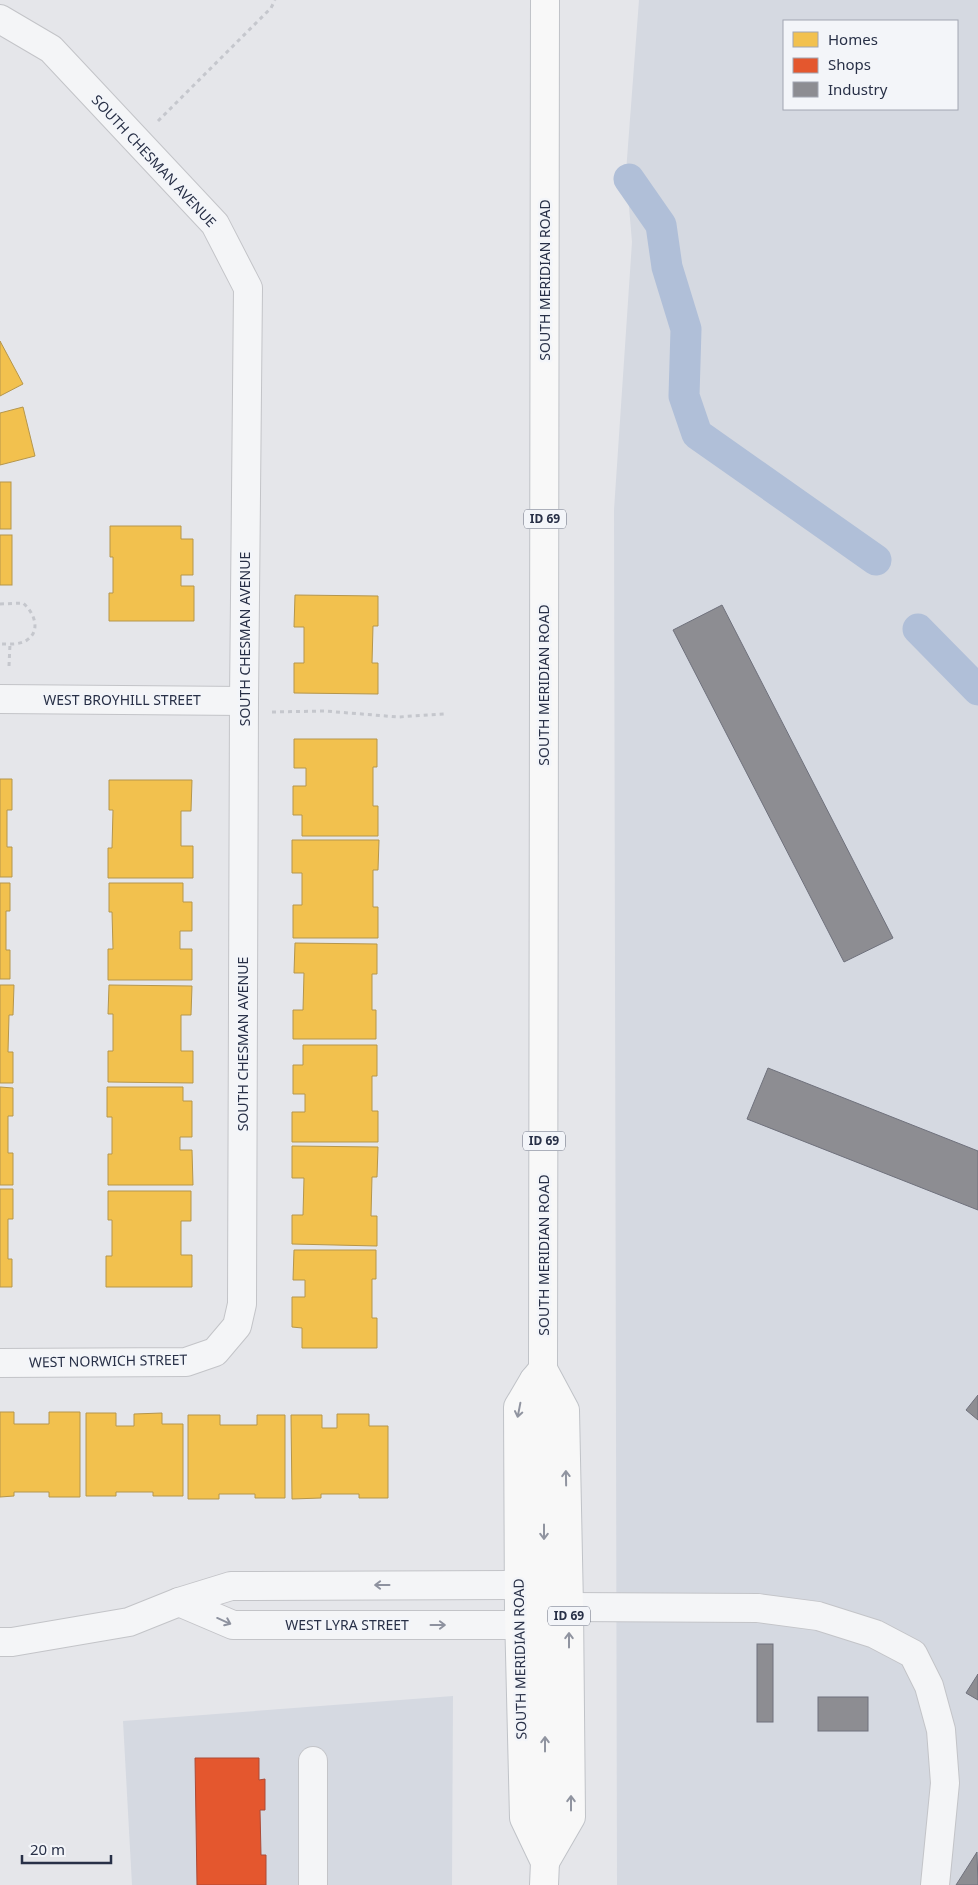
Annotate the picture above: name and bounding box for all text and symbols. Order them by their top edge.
legend [783,20,958,110]
text: Homes [828,29,878,49]
text: Shops [828,54,871,74]
text: Industry [828,79,888,99]
street label: SOUTH CHESMAN AVENUE [88,90,221,231]
street label: SOUTH MERIDIAN ROAD [535,199,554,361]
road number: ID 69 [524,509,566,528]
street label: SOUTH CHESMAN AVENUE [235,552,254,726]
street label: SOUTH MERIDIAN ROAD [534,604,553,766]
street label: WEST BROYHILL STREET [43,690,201,709]
street label: SOUTH CHESMAN AVENUE [233,957,252,1131]
road number: ID 69 [523,1132,565,1150]
street label: SOUTH MERIDIAN ROAD [534,1174,553,1336]
street label: WEST NORWICH STREET [29,1350,188,1371]
one-way arrow [514,1402,524,1418]
one-way arrow [561,1470,571,1486]
one-way arrow [539,1524,549,1540]
street label: SOUTH MERIDIAN ROAD [509,1578,530,1740]
one-way arrow [375,1580,391,1590]
road number: ID 69 [548,1606,590,1625]
street label: WEST LYRA STREET [285,1615,409,1634]
one-way arrow [216,1617,231,1627]
one-way arrow [430,1620,446,1630]
one-way arrow [564,1632,574,1648]
one-way arrow [540,1736,550,1752]
one-way arrow [566,1795,575,1811]
scale bar [22,1832,111,1864]
text: 20 m [30,1839,65,1859]

